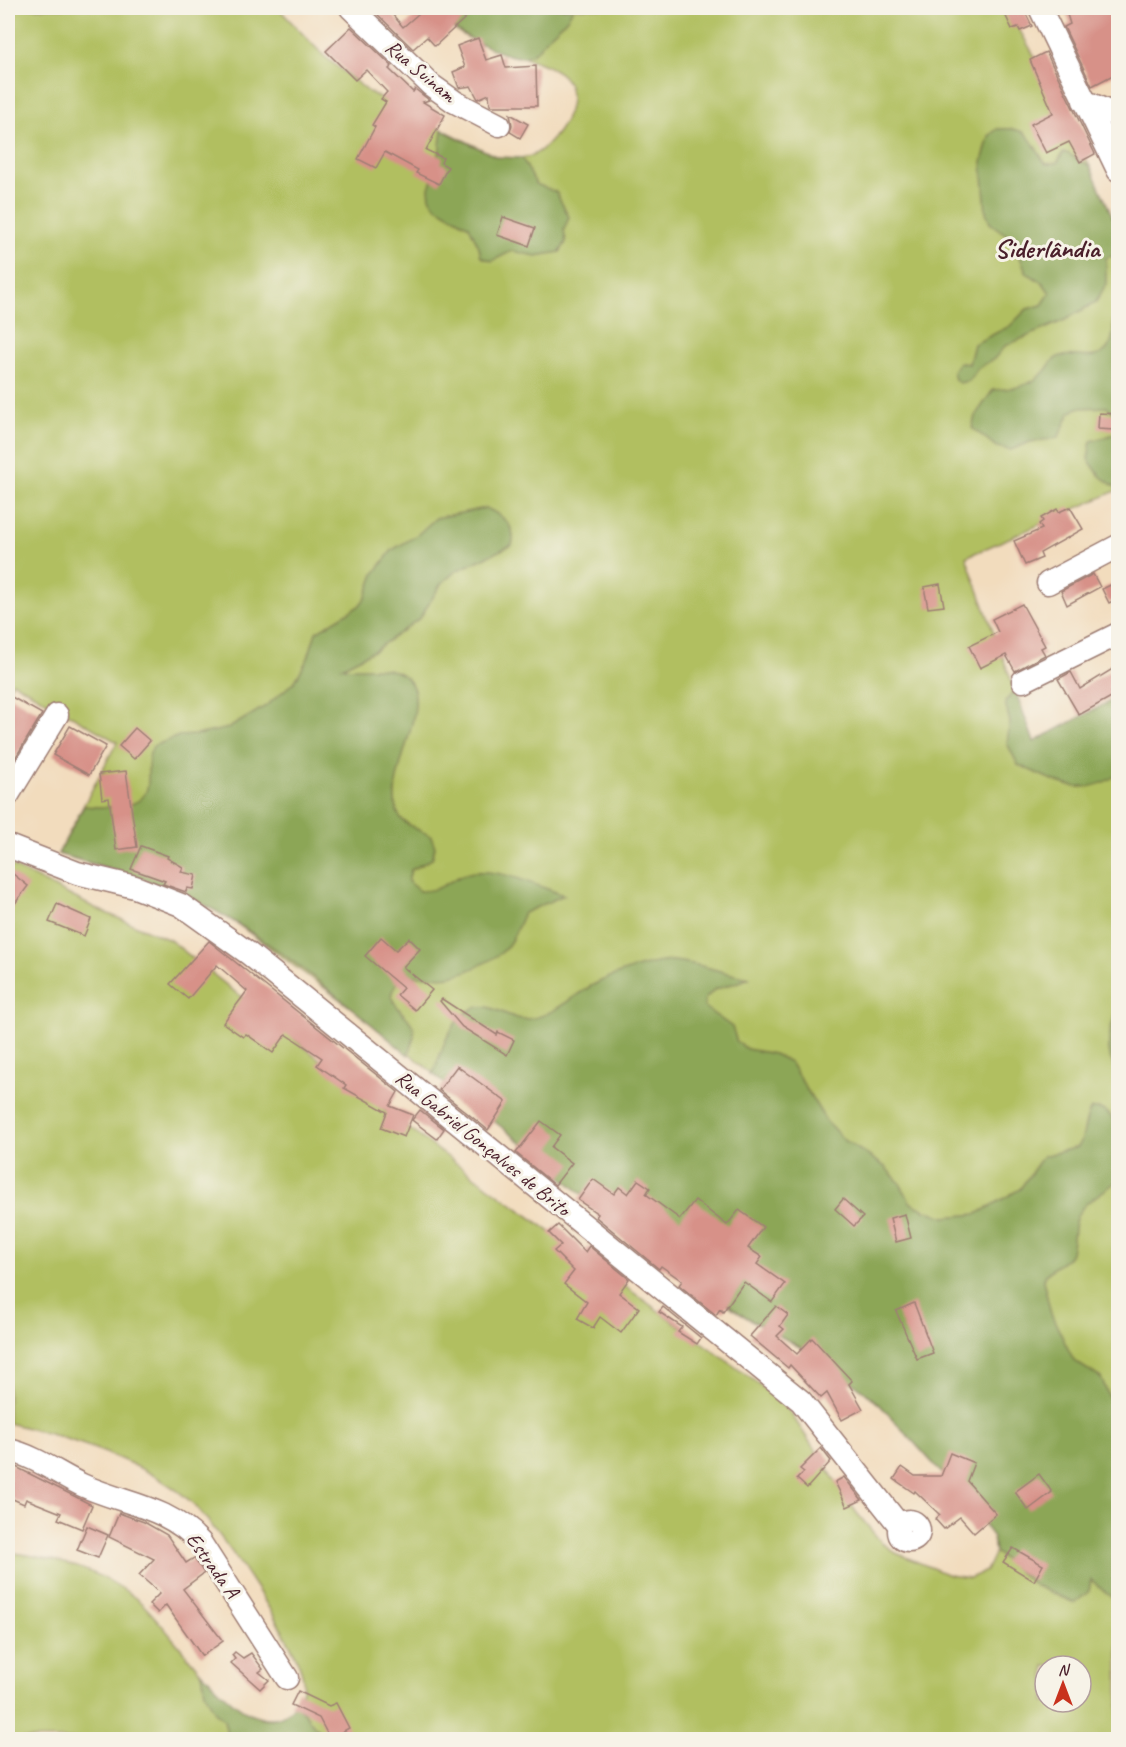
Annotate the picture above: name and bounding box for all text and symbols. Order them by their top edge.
street label: Rua Suinam [380,34,463,109]
district label: Siderlândia [994,231,1101,265]
street label: Rua Gabriel Gonçalves de Brito [390,1065,578,1223]
street label: Estrada A [181,1527,246,1604]
north arrow [1033,1654,1093,1714]
text: N [1058,1660,1071,1680]

